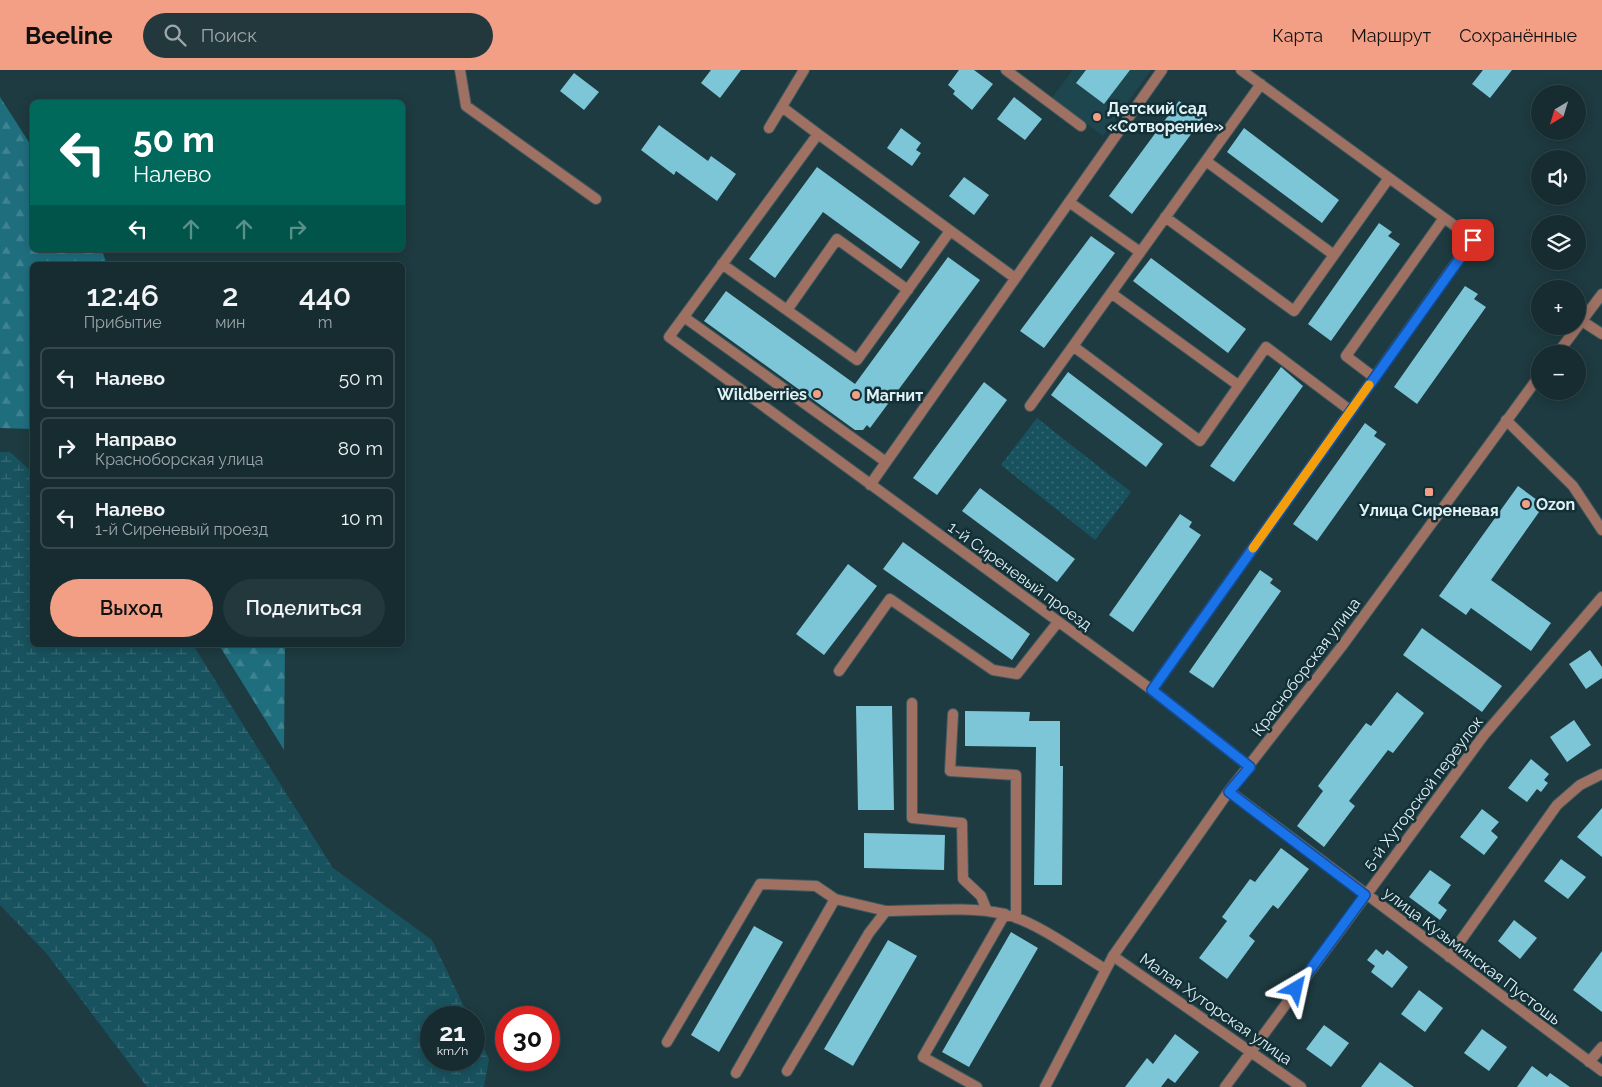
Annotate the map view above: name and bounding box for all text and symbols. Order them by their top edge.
search box [143,13,493,58]
text: Beeline [25,21,113,50]
icon: search [161,21,189,49]
text: Поиск [201,24,257,46]
text: Карта [1272,25,1323,46]
text: Маршрут [1351,25,1431,46]
text: Сохранённые [1459,25,1577,46]
north arrow [1531,85,1586,140]
map controls [1531,85,1586,400]
place label: Детский сад «Сотворение» [1107,99,1224,136]
marker: Детский сад «Сотворение» [1091,111,1103,123]
text: 50 m [133,119,215,160]
icon: left [50,120,115,185]
button: sound [1531,150,1586,205]
text: Налево [133,161,211,187]
icon: left [124,215,152,243]
icon: ahead [177,215,205,243]
icon: ahead [230,215,258,243]
icon: right [283,215,311,243]
button: layers [1531,215,1586,270]
pin [1452,219,1494,261]
icon: arrive [1459,226,1487,254]
text: 12:46 [86,278,159,313]
text: 2 [222,278,239,313]
text: 440 [299,278,351,313]
button: + [1531,280,1586,335]
text: Прибытие [84,313,162,332]
text: мин [215,313,245,332]
text: m [318,313,333,332]
button: − [1531,345,1586,400]
icon: left [52,364,80,392]
text: Налево [95,367,165,389]
text: 50 m [339,367,383,389]
place label: Wildberries [717,385,807,404]
place label: Магнит [866,386,923,405]
marker: Wildberries [811,388,823,400]
marker: Магнит [850,389,862,401]
text: Направо [95,428,176,450]
icon: right [52,434,80,462]
text: 80 m [338,437,383,459]
text: Красноборская улица [95,450,263,469]
marker: Улица Сиреневая [1423,486,1435,498]
place label: Ozon [1536,495,1575,514]
text: Налево [95,498,165,520]
marker: Ozon [1520,498,1532,510]
place label: Улица Сиреневая [1358,501,1499,520]
icon: left [52,504,80,532]
text: 10 m [341,507,383,529]
street label: 1-й Сиреневый проезд [944,517,1096,635]
text: 1-й Сиреневый проезд [95,520,268,539]
button: Выход [50,579,213,637]
button: Поделиться [223,579,385,637]
street label: Красноборская улица [1248,594,1364,740]
street label: 5-й Хуторской переулок [1359,712,1487,874]
street label: улица Кузьминская Пустошь [1380,883,1565,1029]
street label: Малая Хуторская улица [1136,949,1296,1069]
position arrow [1269,962,1321,1014]
speed limit sign: 30 [495,1006,560,1071]
text: 21 [439,1017,466,1047]
text: km/h [437,1044,468,1058]

